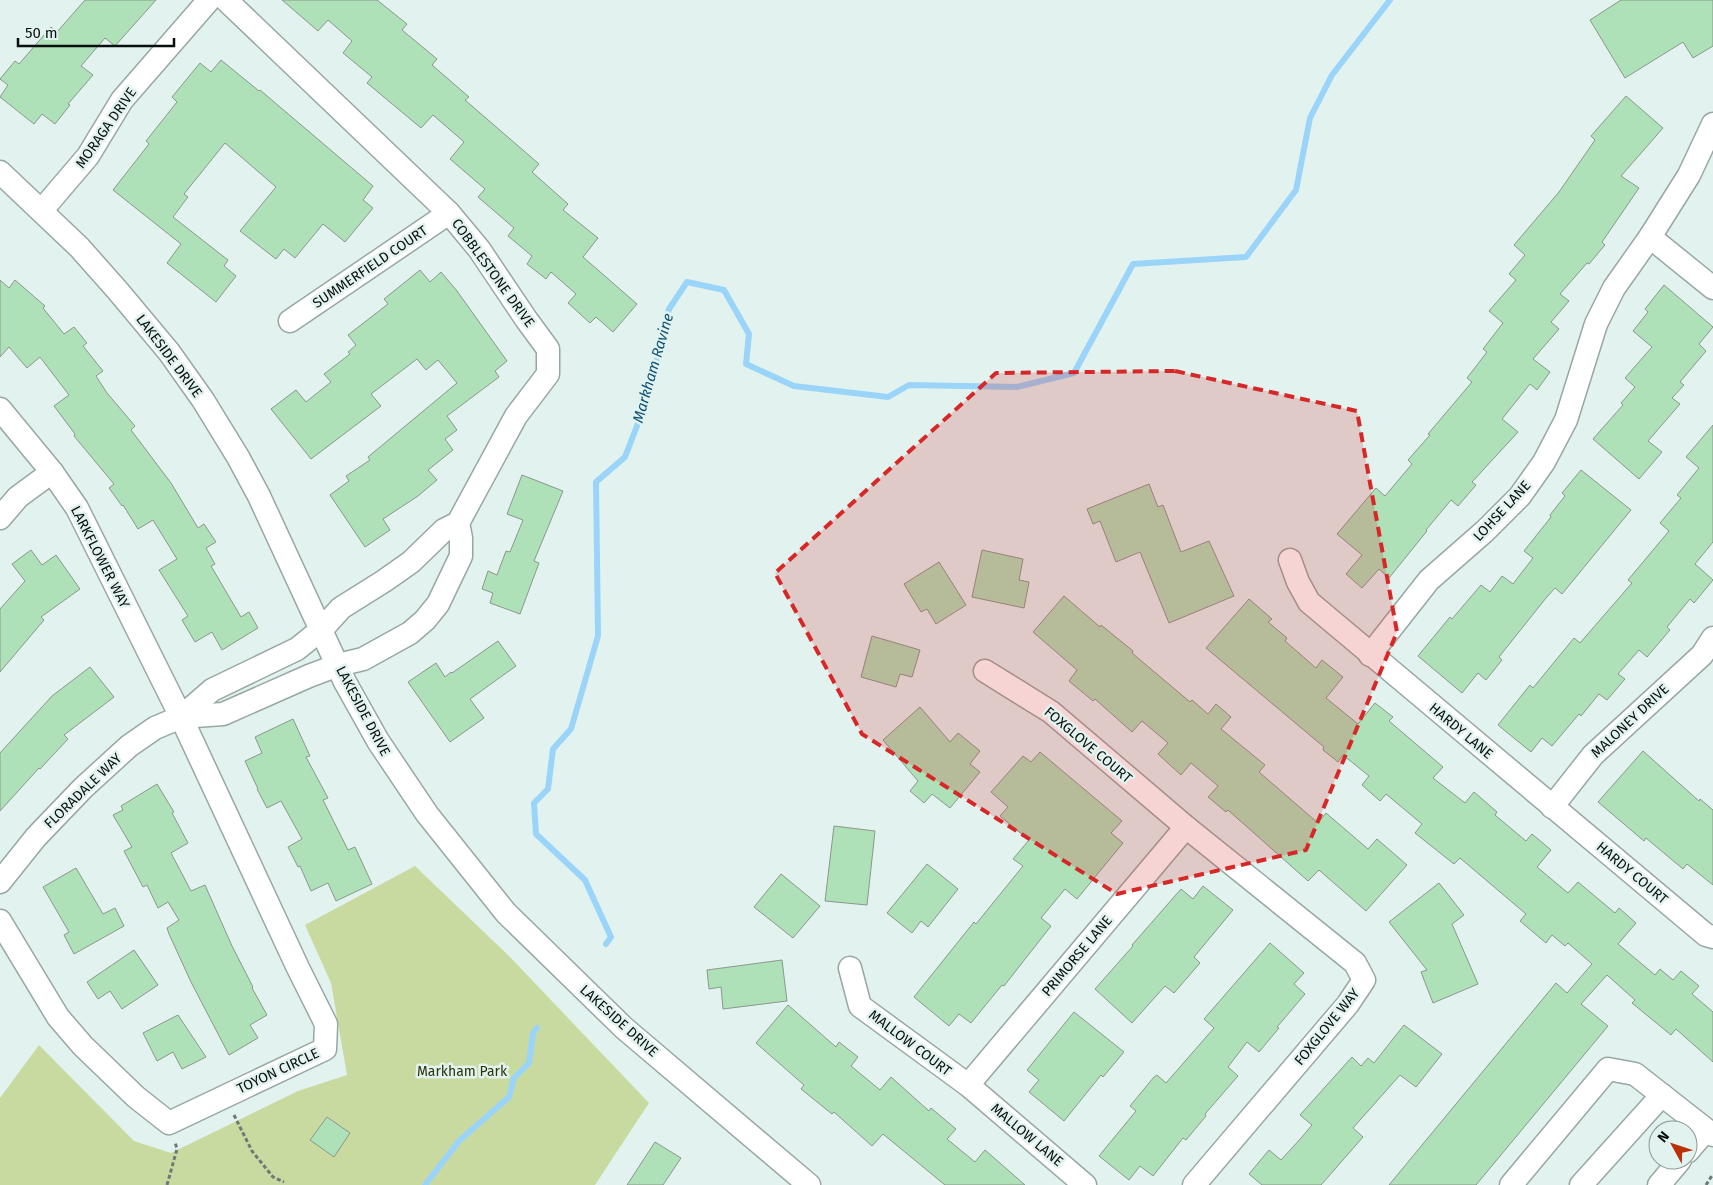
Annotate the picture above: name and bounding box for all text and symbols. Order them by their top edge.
scale bar [18,15,174,47]
text: 50 m [25,24,58,42]
street label: MORAGA DRIVE [72,85,140,171]
street label: COBBLESTONE DRIVE [448,215,538,331]
street label: SUMMERFIELD COURT [309,222,431,312]
street label: LAKESIDE DRIVE [132,311,206,401]
water label: Markham Ravine [629,311,677,425]
street label: LOHSE LANE [1470,477,1534,545]
street label: LARKFLOWER WAY [67,503,133,611]
street label: LAKESIDE DRIVE [332,663,394,759]
street label: MALONEY DRIVE [1588,681,1672,761]
street label: HARDY LANE [1426,699,1496,763]
street label: FOXGLOVE COURT [1041,703,1136,787]
street label: FLORADALE WAY [41,750,125,832]
street label: HARDY COURT [1593,838,1672,908]
street label: PRIMORSE LANE [1038,912,1116,1000]
street label: LAKESIDE DRIVE [576,981,662,1061]
street label: FOXGLOVE WAY [1291,985,1363,1069]
street label: MALLOW COURT [865,1006,955,1080]
street label: TOYON CIRCLE [234,1045,322,1097]
park label: Markham Park [417,1063,508,1080]
street label: MALLOW LANE [987,1100,1067,1170]
north arrow [1648,1120,1698,1170]
text: N [1654,1128,1673,1146]

